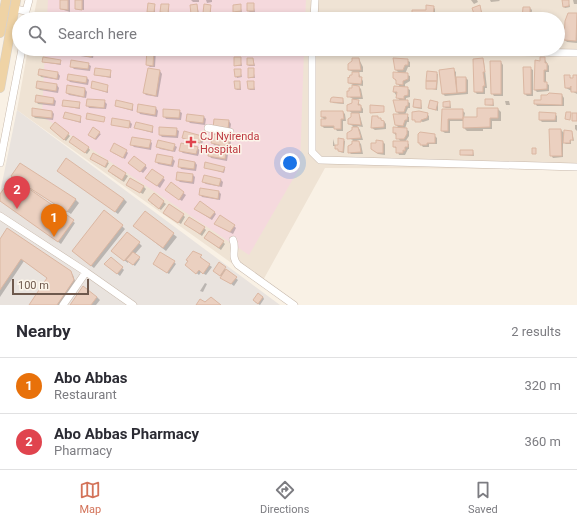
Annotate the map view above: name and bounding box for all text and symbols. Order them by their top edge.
search box [12,12,565,56]
icon: search [26,23,48,45]
text: Search here [58,25,137,43]
place label: CJ Nyirenda Hospital [200,130,259,156]
marker: CJ Nyirenda Hospital [185,136,197,148]
your location [280,153,300,173]
pin: 2 [4,176,30,209]
pin: 1 [41,204,67,237]
scale bar [12,277,89,296]
text: 100 m [18,279,49,292]
text: Nearby [16,321,71,341]
text: 2 results [511,324,561,339]
text: Abo Abbas [54,369,127,387]
text: 1 [25,378,33,393]
text: 320 m [524,378,561,393]
text: Restaurant [54,387,117,402]
text: Abo Abbas Pharmacy [54,425,199,443]
text: 2 [25,434,33,449]
text: 360 m [524,434,561,449]
text: Pharmacy [54,443,112,458]
tab: Map [79,479,101,516]
tab: Directions [260,479,309,516]
tab: Saved [468,479,498,516]

